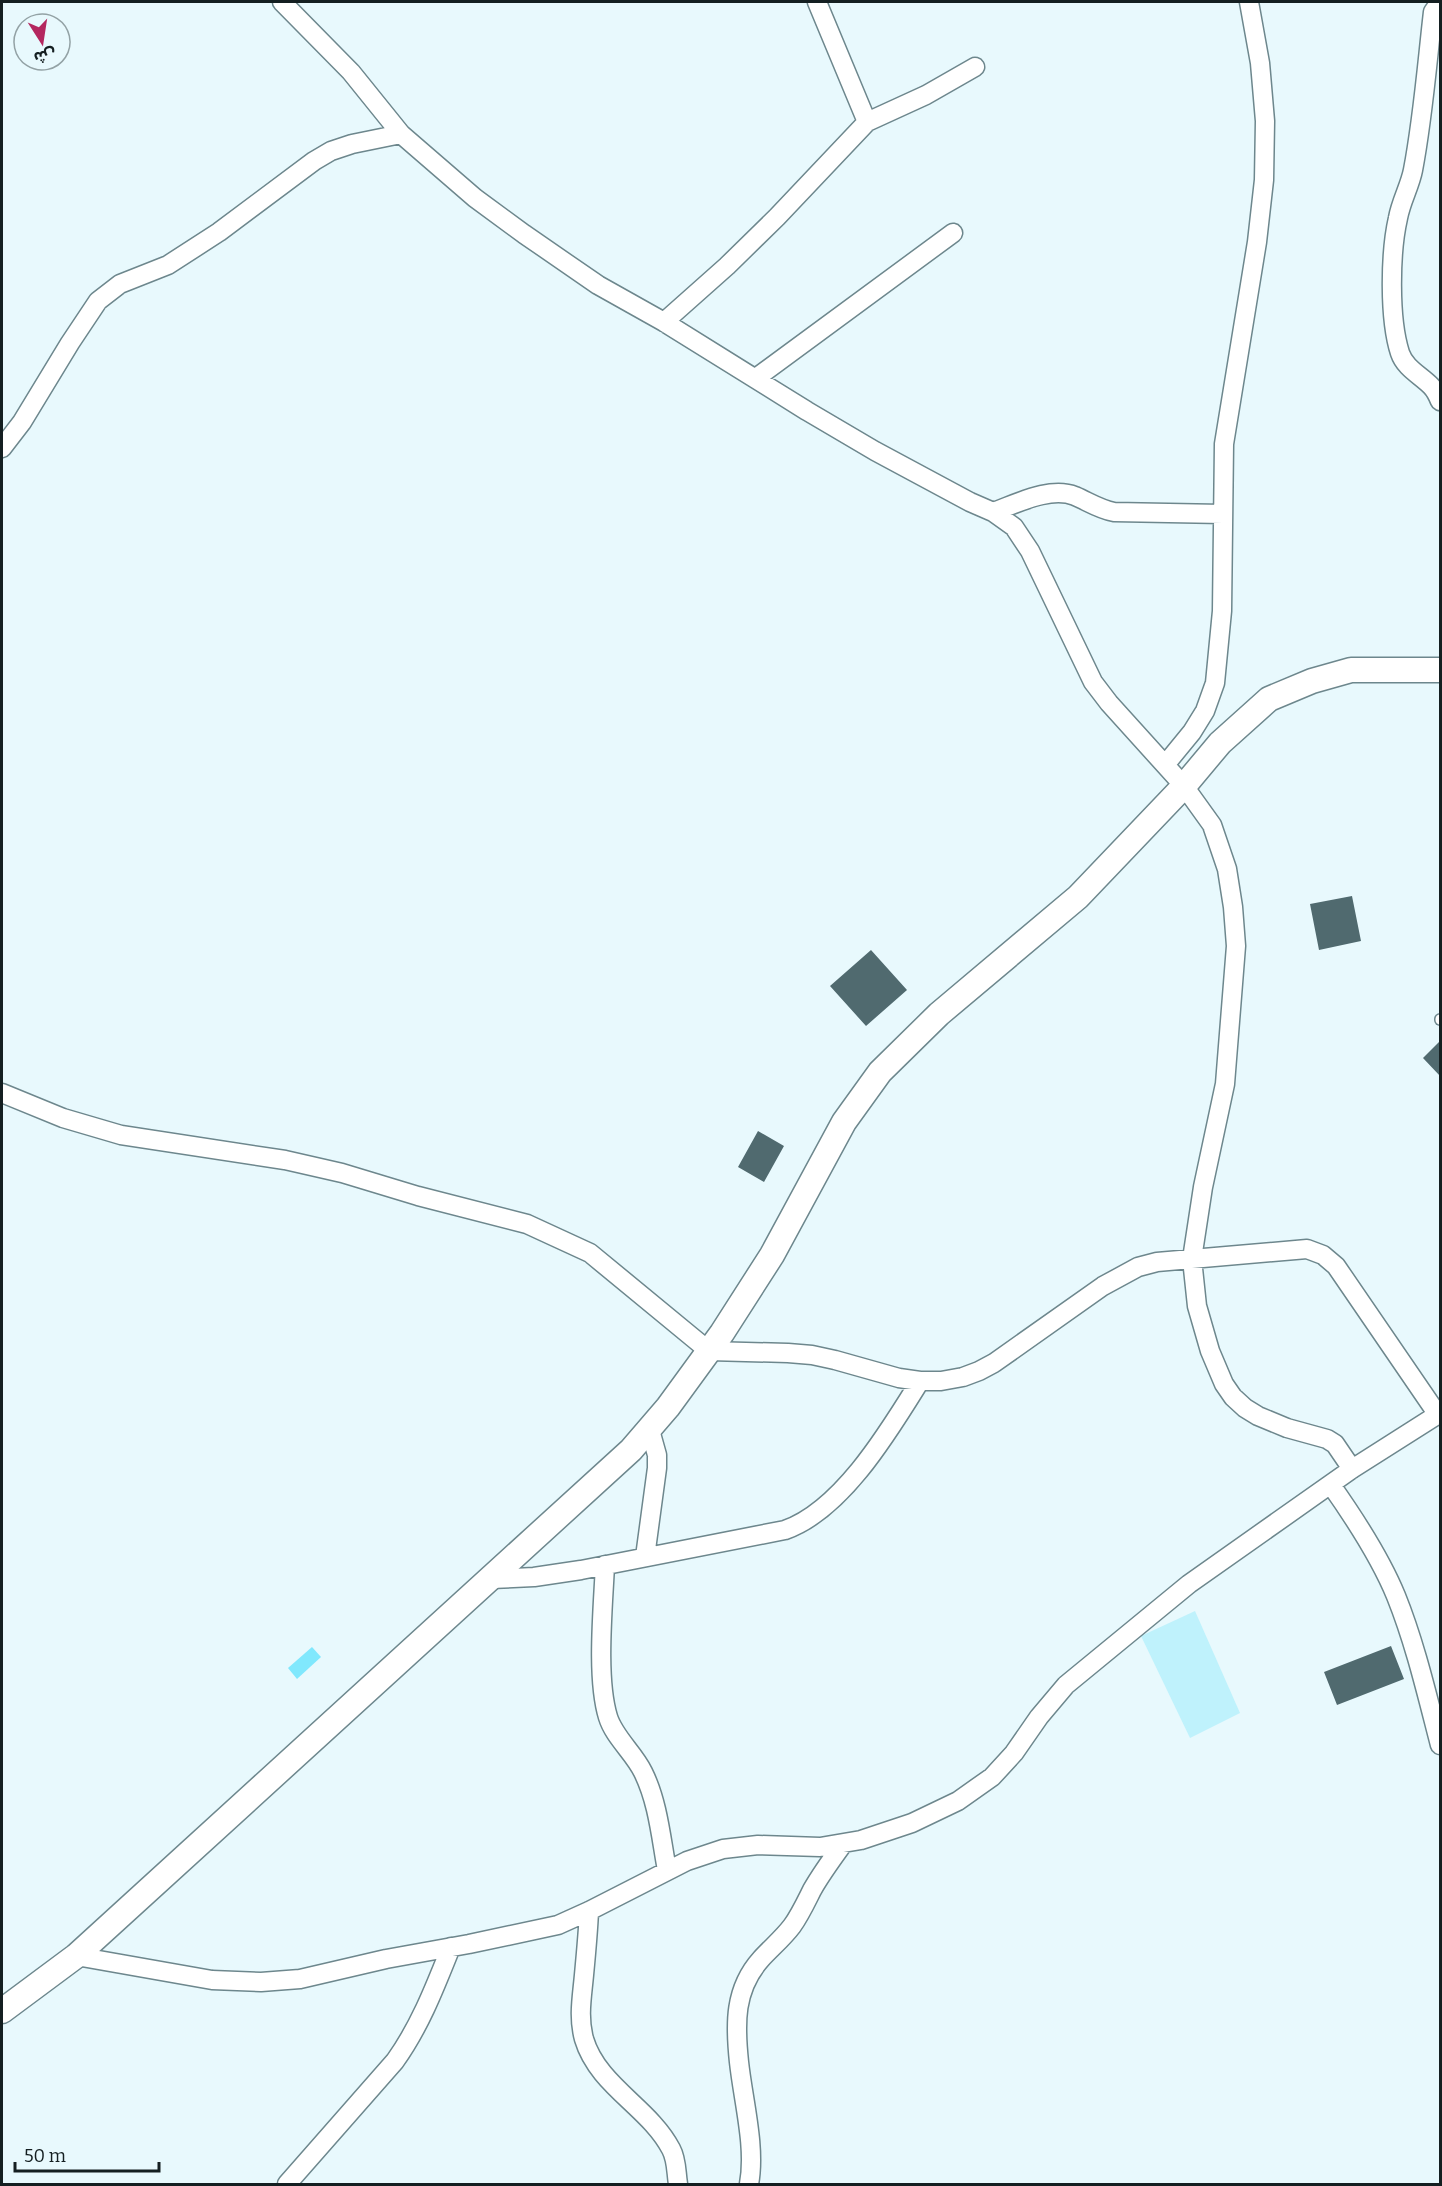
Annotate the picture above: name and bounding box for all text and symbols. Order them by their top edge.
north arrow [12,12,72,72]
text: ش [32,45,58,68]
scale bar [15,2135,159,2173]
text: 50 m [24,2145,66,2167]

